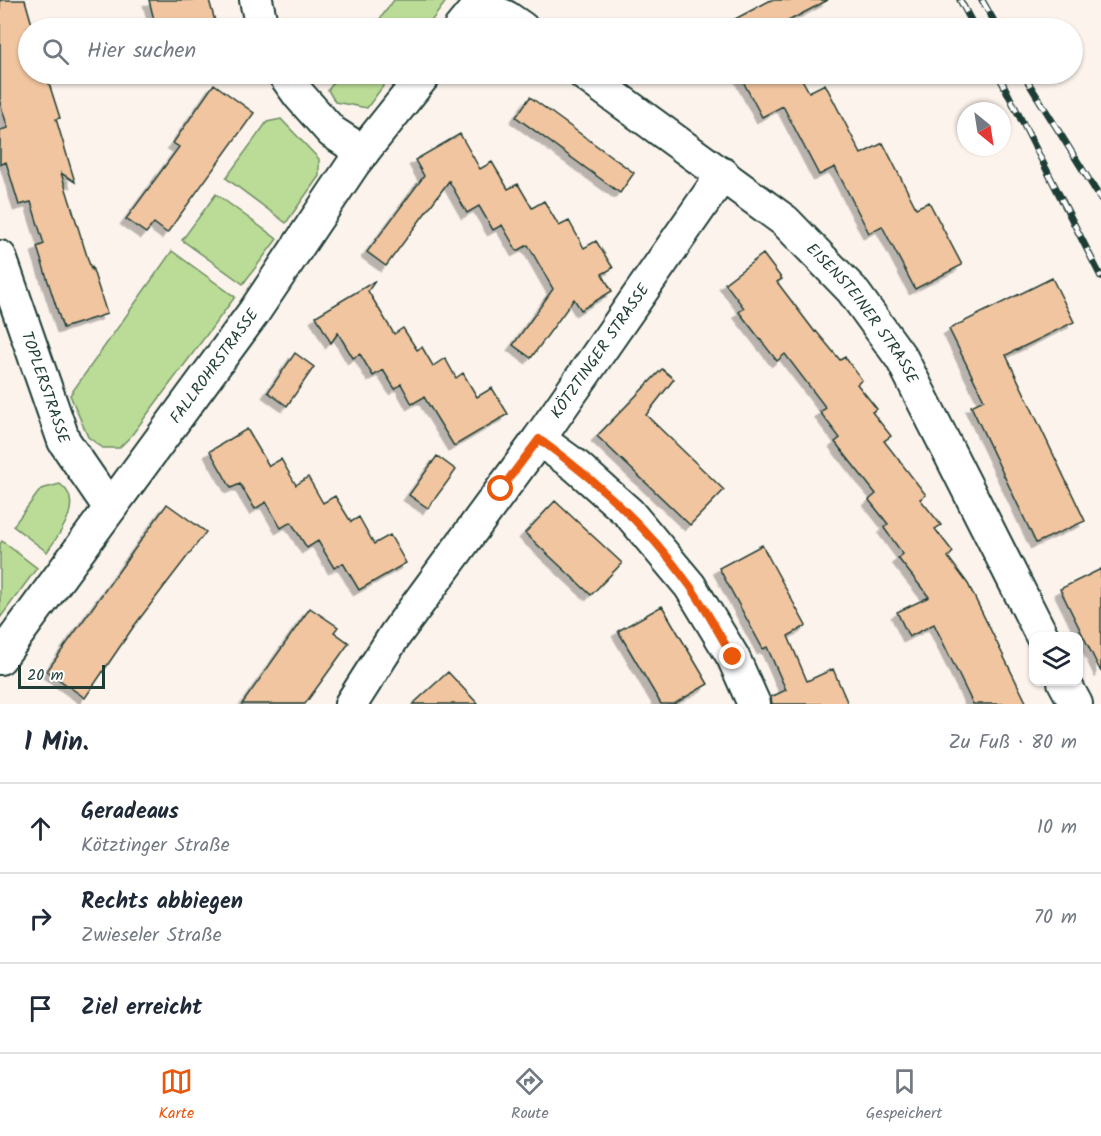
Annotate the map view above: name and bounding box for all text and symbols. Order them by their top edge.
search box [18,18,1083,84]
text: Hier suchen [87,34,196,69]
icon: search [39,35,72,68]
north arrow [957,102,1011,156]
street label: EISENSTEINER STRASSE [800,237,925,388]
street label: KÖTZTINGER STRASSE [544,278,656,424]
street label: FALLROHRSTRASSE [163,303,265,429]
street label: TOPLERSTRASSE [14,328,77,447]
route start [487,475,513,501]
map controls [1029,632,1083,686]
button: layers [1029,632,1083,686]
route end [719,643,745,669]
scale bar [18,662,105,690]
text: 20 m [27,663,63,688]
text: 1 Min. [24,722,89,764]
text: Zu Fuß · 80 m [948,727,1077,759]
text: Geradeaus [81,795,179,830]
icon: ahead [24,812,57,845]
text: 10 m [1037,812,1077,844]
text: Kötztinger Straße [81,830,230,862]
text: Rechts abbiegen [81,885,243,920]
icon: right [24,902,57,935]
text: 70 m [1034,902,1077,934]
text: Zwieseler Straße [81,920,222,952]
text: Ziel erreicht [81,991,202,1026]
icon: arrive [24,992,57,1025]
tab: Karte [158,1065,194,1126]
tab: Route [511,1065,549,1126]
tab: Gespeichert [866,1065,943,1126]

